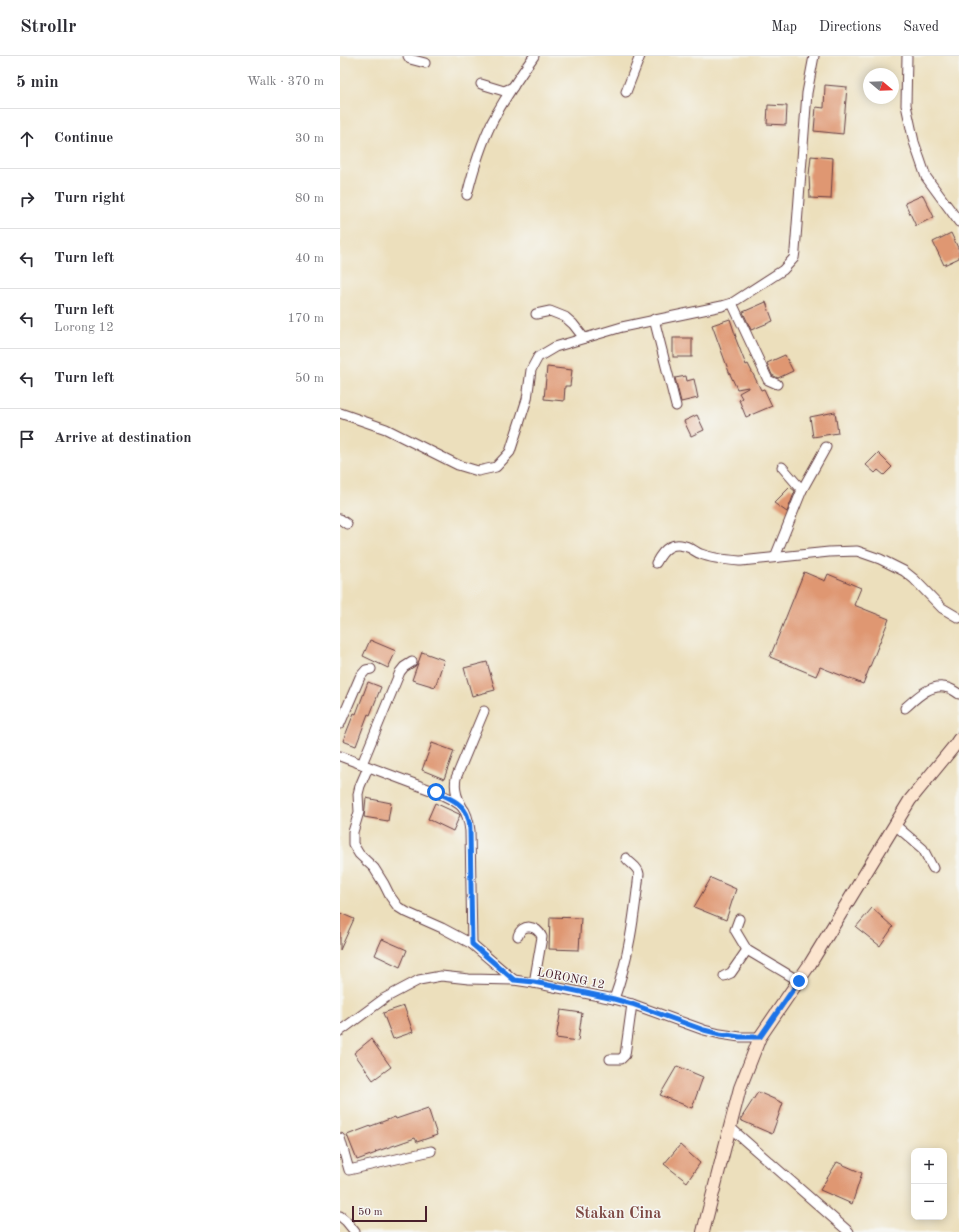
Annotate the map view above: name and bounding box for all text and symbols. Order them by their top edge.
text: Strollr [20,18,76,37]
text: Map [771,20,797,34]
text: Directions [819,20,881,34]
text: Saved [903,20,939,34]
north arrow [863,68,899,104]
text: 5 min [16,74,59,91]
text: Walk · 370 m [247,75,324,88]
icon: ahead [16,128,38,150]
text: Continue [54,131,113,146]
text: 30 m [295,132,324,145]
icon: right [16,188,38,210]
text: Turn right [54,191,125,206]
text: 80 m [295,192,324,205]
icon: left [16,248,38,270]
text: Turn left [54,251,114,266]
text: 40 m [295,252,324,265]
text: Turn left [54,303,114,318]
icon: left [16,308,38,330]
text: 170 m [287,312,324,325]
text: Lorong 12 [54,321,114,334]
icon: left [16,368,38,390]
text: Turn left [54,371,114,386]
text: 50 m [295,372,324,385]
icon: arrive [16,428,38,450]
text: Arrive at destination [54,431,192,446]
route start [427,783,445,801]
street label: LORONG 12 [536,967,606,991]
route end [790,972,808,990]
map controls [911,1148,947,1220]
button: + [911,1148,947,1184]
button: − [911,1184,947,1220]
scale bar [352,1204,427,1223]
district label: Stakan Cina [575,1206,661,1222]
text: 50 m [358,1207,383,1218]

